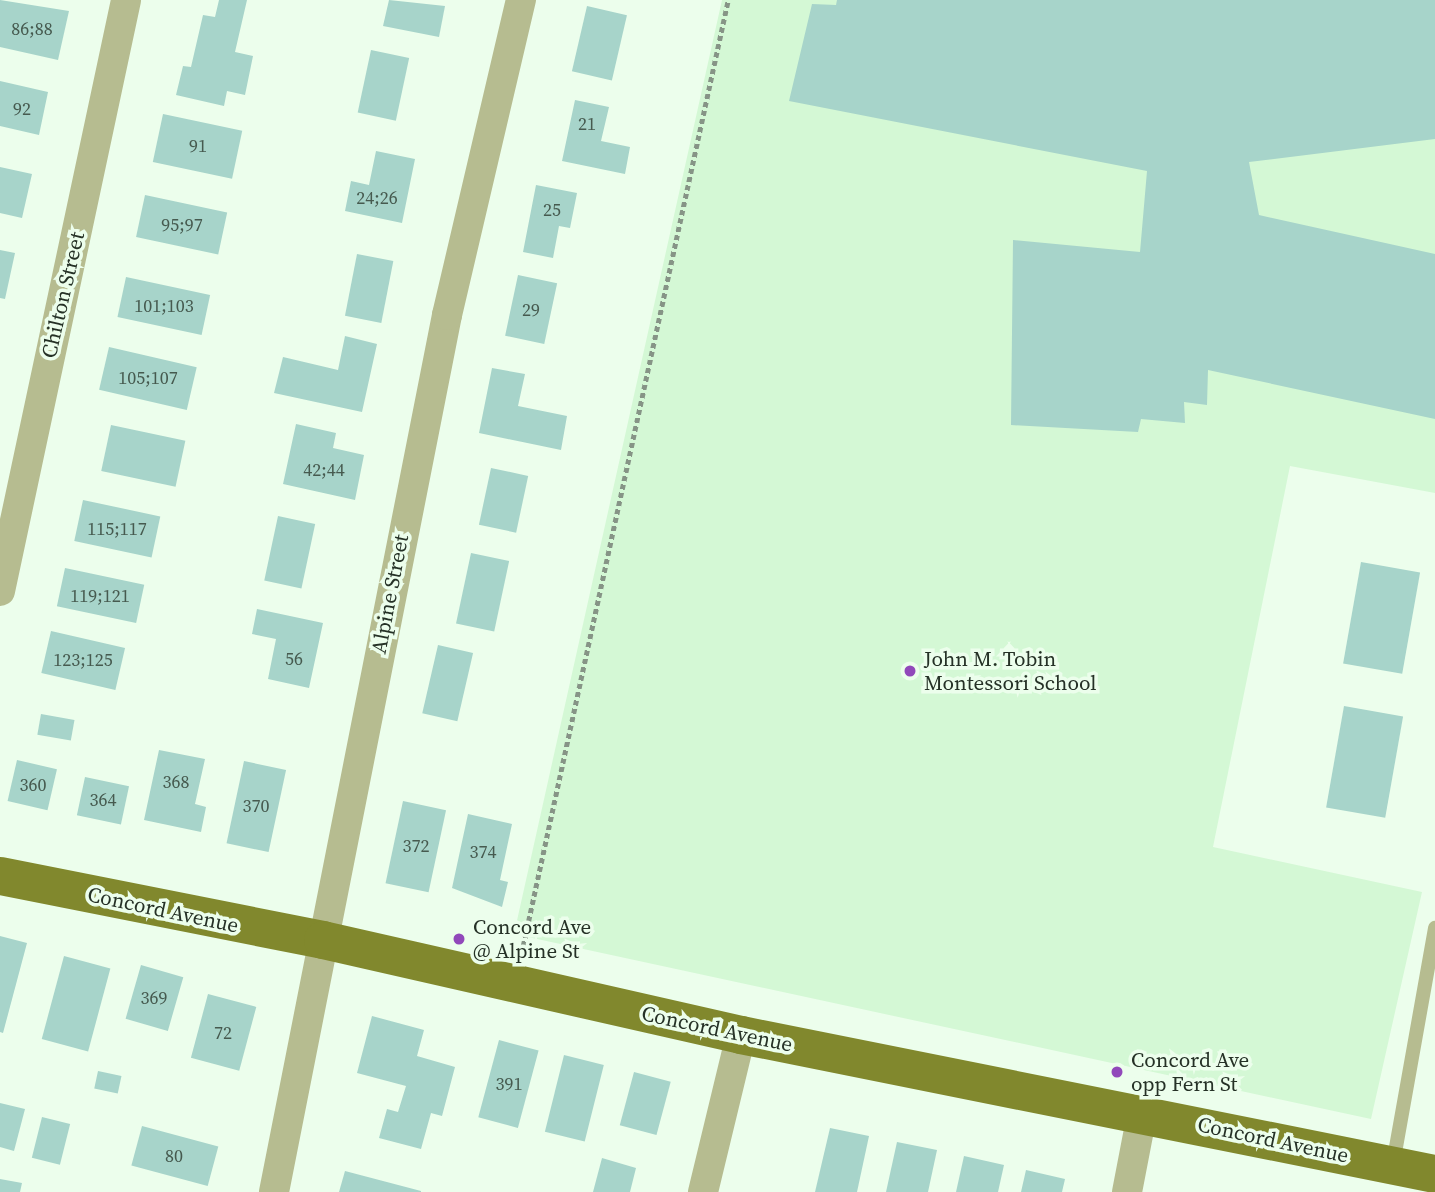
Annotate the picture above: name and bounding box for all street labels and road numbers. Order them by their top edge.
street label: Chilton Street [36,229,90,361]
street label: Alpine Street [366,532,414,656]
street label: Concord Avenue [85,882,241,938]
street label: Concord Avenue [639,1001,795,1057]
street label: Concord Avenue [1195,1112,1351,1168]

